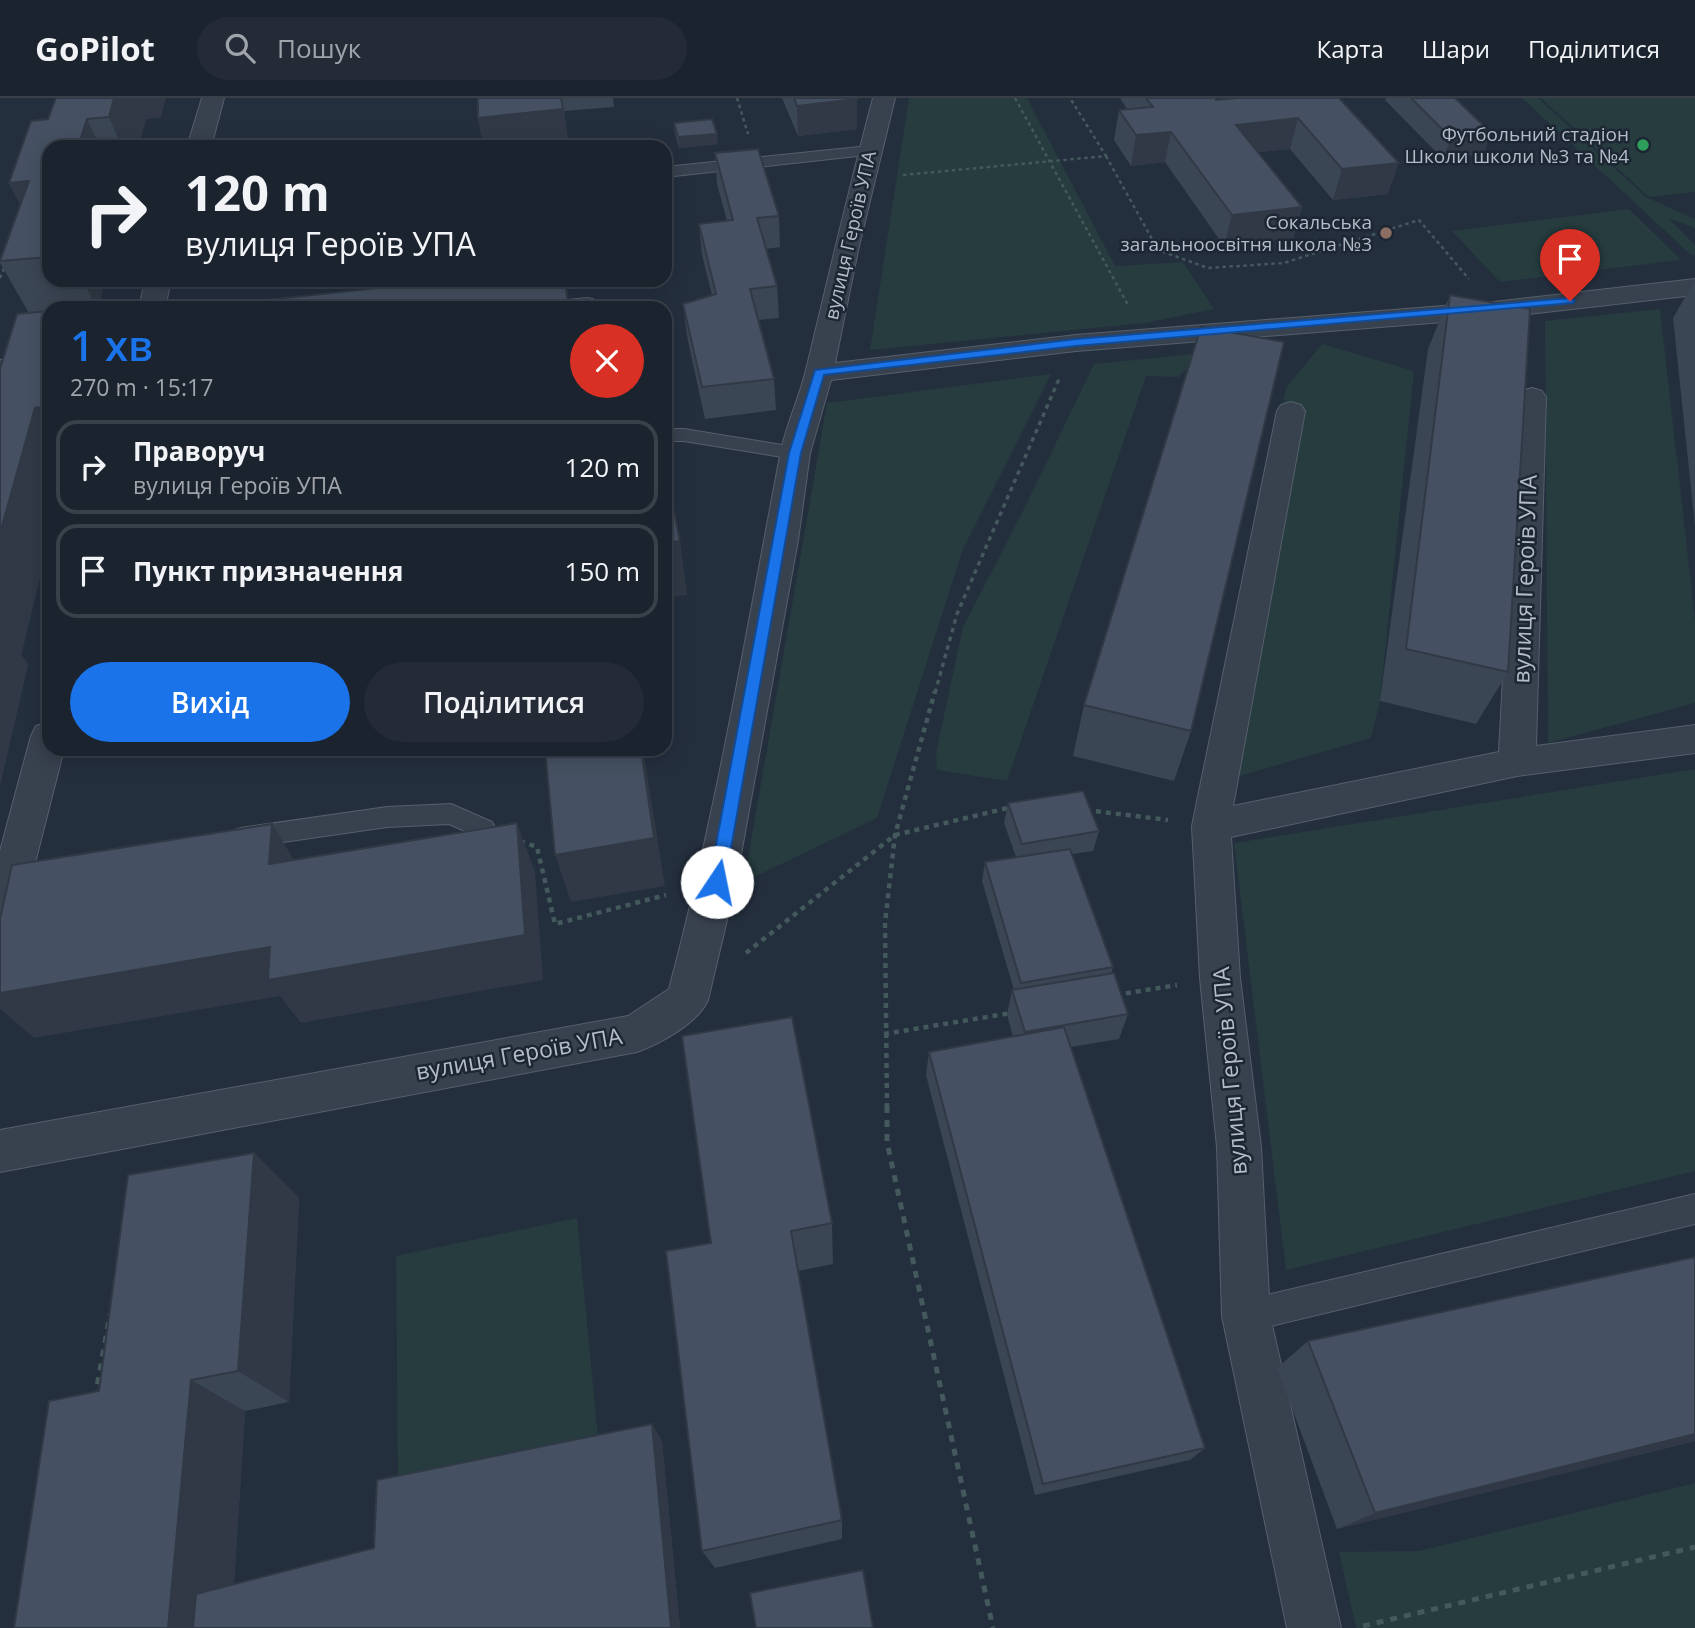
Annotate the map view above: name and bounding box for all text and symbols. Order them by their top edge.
search box [197,17,687,80]
text: GoPilot [35,26,155,71]
icon: search [221,29,259,67]
text: Пошук [277,30,361,66]
text: Карта [1317,32,1384,65]
text: Шари [1422,32,1490,65]
text: Поділитися [1528,32,1660,65]
place label: Футбольний стадіон Школи школи №3 та №4 [1404,121,1629,169]
marker: Футбольний стадіон Школи школи №3 та №4 [1635,137,1651,153]
street label: вулиця Героїв УПА [818,148,882,322]
text: 120 m [185,159,330,225]
icon: right [70,168,161,259]
place label: Сокальська загальноосвітня школа №3 [1121,209,1372,257]
text: вулиця Героїв УПА [185,222,476,265]
marker: Сокальська загальноосвітня школа №3 [1378,225,1394,241]
pin [1540,229,1600,301]
icon: arrive [1551,240,1589,278]
text: 1 хв [70,316,153,373]
button: close [570,324,644,398]
text: 270 m · 15:17 [70,371,213,403]
text: Праворуч [133,433,265,469]
icon: right [74,448,112,486]
text: 120 m [565,449,640,485]
text: вулиця Героїв УПА [133,469,342,501]
street label: вулиця Героїв УПА [1504,474,1544,684]
icon: arrive [74,552,112,590]
text: Пункт призначення [133,553,403,589]
text: 150 m [565,553,640,589]
button: Вихід [70,662,350,742]
button: Поділитися [364,662,644,742]
position arrow [680,845,754,919]
street label: вулиця Героїв УПА [1204,965,1254,1177]
street label: вулиця Героїв УПА [413,1019,625,1087]

